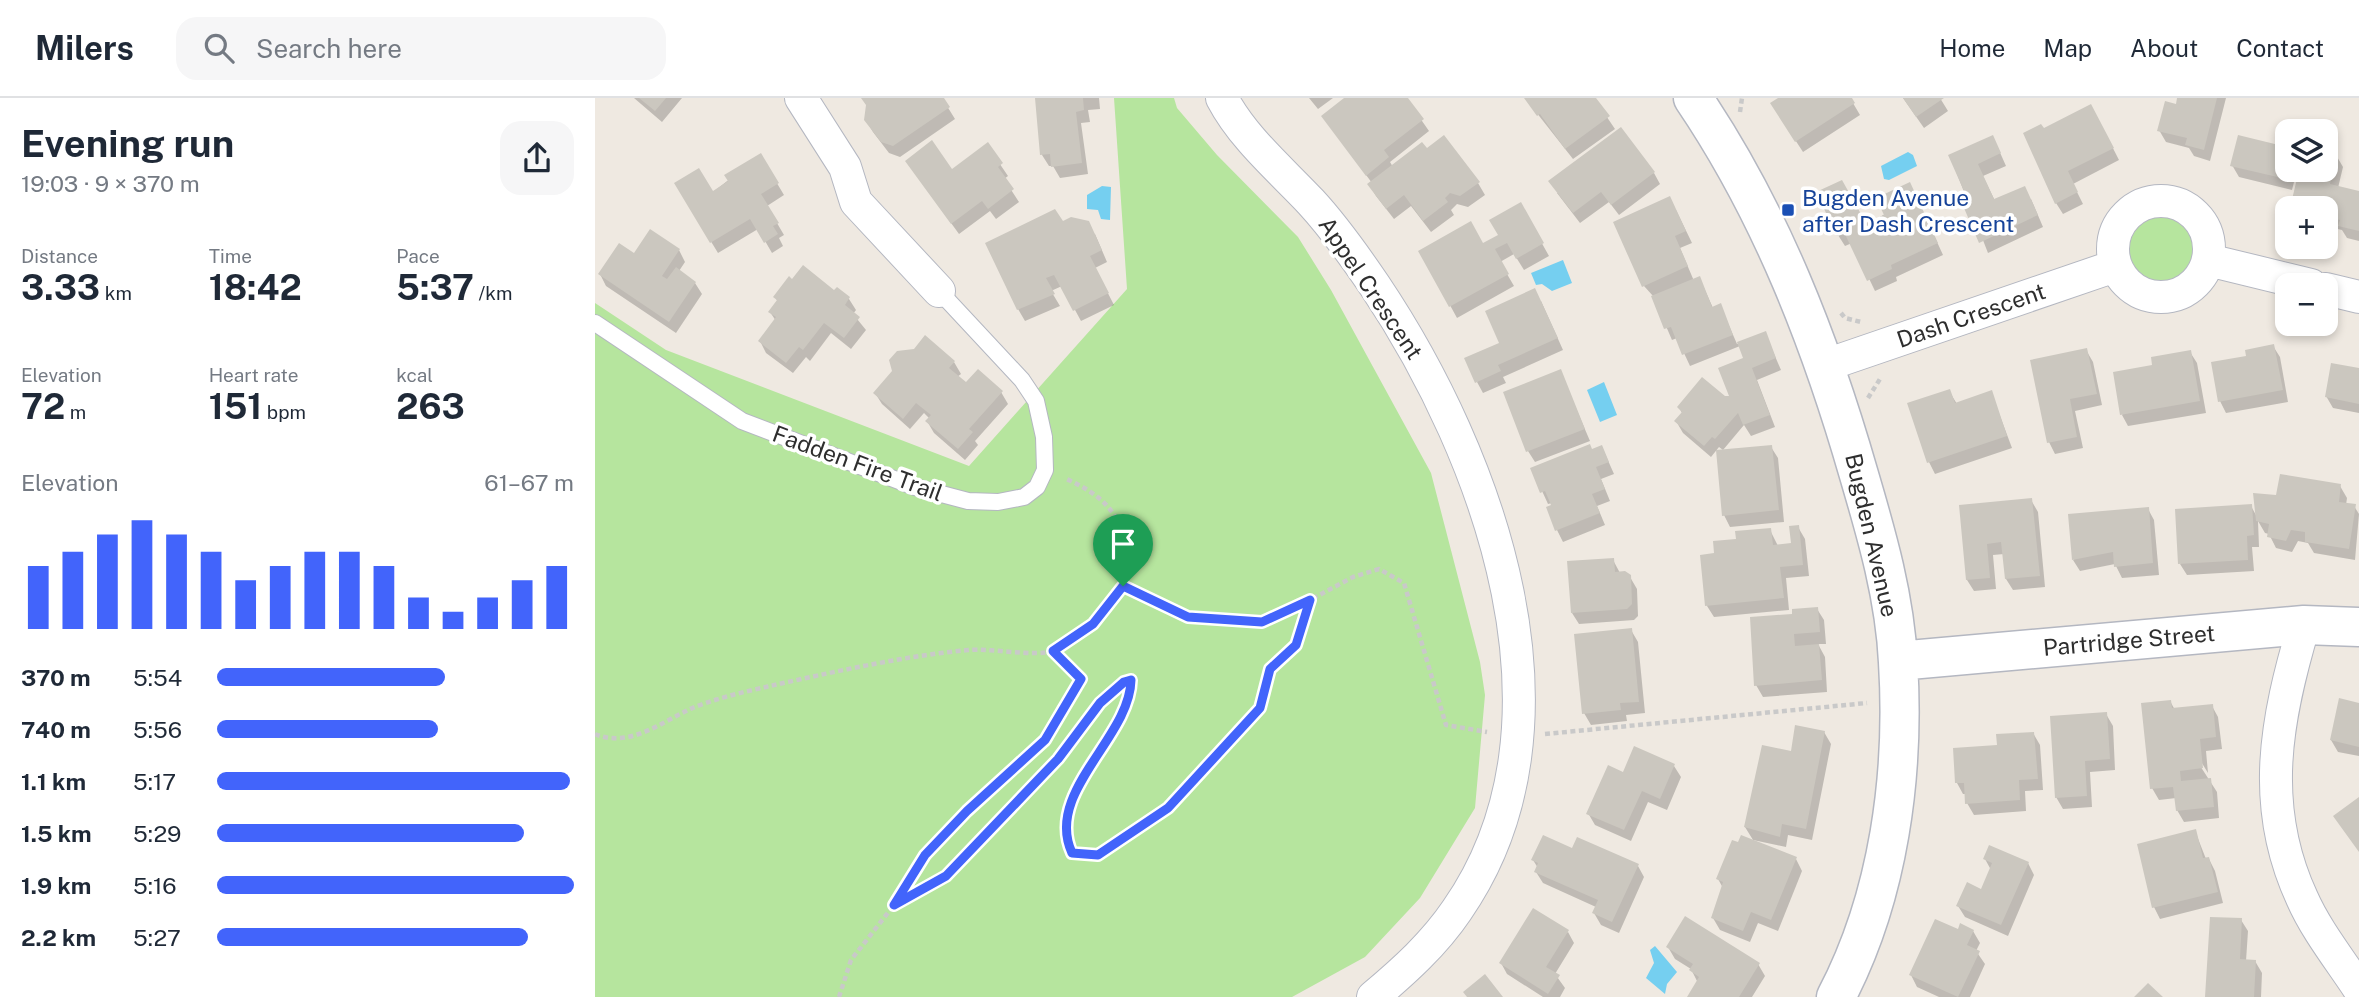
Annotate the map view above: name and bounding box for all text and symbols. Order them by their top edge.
search box [176,17,666,80]
text: Milers [35,29,134,67]
icon: search [200,29,238,67]
text: Search here [256,33,402,64]
text: Home [1939,34,2005,62]
text: Map [2043,34,2092,62]
text: About [2130,34,2198,62]
text: Contact [2236,34,2324,62]
map controls [2275,119,2338,336]
button: layers [2275,119,2338,182]
text: Evening run [21,121,234,166]
button: share [500,121,574,195]
text: 19:03 · 9 × 370 m [21,170,200,197]
place label: Bugden Avenue after Dash Crescent [1802,184,2014,237]
button: + [2275,196,2338,259]
marker: Bugden Avenue after Dash Crescent [1780,202,1796,218]
street label: Appel Crescent [1313,212,1429,364]
text: Distance [21,245,98,267]
text: Time [209,245,252,267]
text: Pace [396,245,440,267]
text: 3.33 [21,267,100,308]
text: 18:42 [209,267,302,308]
text: 5:37 [396,267,474,308]
button: − [2275,273,2338,336]
street label: Dash Crescent [1893,277,2049,353]
text: km [100,282,132,304]
text: /km [474,282,512,304]
text: Elevation [21,364,102,386]
text: Heart rate [209,364,298,386]
text: kcal [396,364,433,386]
text: 72 [21,386,65,427]
text: 151 [209,386,262,427]
text: 263 [396,386,465,427]
text: m [65,401,86,423]
text: bpm [262,401,306,423]
street label: Fadden Fire Trail [769,420,947,506]
street label: Bugden Avenue [1840,450,1904,620]
text: Elevation [21,469,119,496]
text: 61–67 m [484,469,574,496]
pin [1093,514,1153,586]
icon: arrive [1104,525,1142,563]
street label: Partridge Street [2042,619,2216,661]
text: 370 m [21,664,91,691]
text: 5:54 [133,664,182,691]
text: 740 m [21,716,91,743]
text: 5:56 [133,716,182,743]
text: 1.1 km [21,768,86,795]
text: 5:17 [133,768,176,795]
text: 1.5 km [21,820,92,847]
text: 5:29 [133,820,181,847]
text: 1.9 km [21,872,91,899]
text: 5:16 [133,872,177,899]
text: 2.2 km [21,924,96,951]
text: 5:27 [133,924,181,951]

